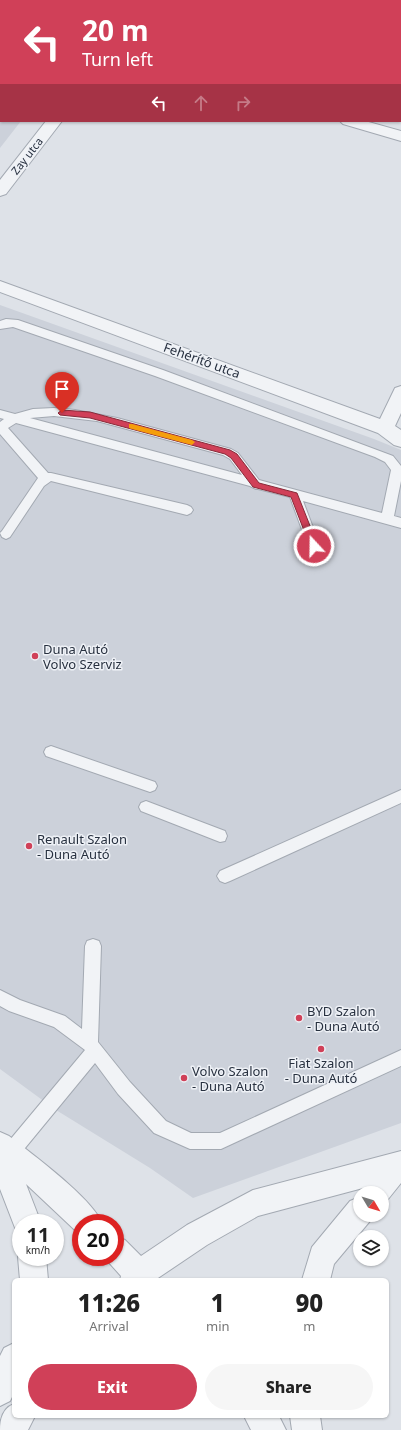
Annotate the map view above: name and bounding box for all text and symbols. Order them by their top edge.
text: 20 m [82,11,149,49]
icon: left [16,16,68,68]
text: Turn left [82,47,153,71]
icon: left [148,92,170,114]
icon: ahead [190,92,212,114]
icon: right [232,92,254,114]
street label: Zay utca [7,134,46,177]
street label: Fehérítő utca [161,338,243,382]
pin [45,372,79,413]
icon: arrive [51,378,73,400]
position arrow [293,525,335,567]
place label: Duna Autó Volvo Szerviz [43,640,122,673]
marker: Duna Autó Volvo Szerviz [30,651,40,661]
place label: Renault Szalon - Duna Autó [37,830,127,863]
marker: Renault Szalon - Duna Autó [24,841,34,851]
place label: BYD Szalon - Duna Autó [307,1002,380,1035]
marker: BYD Szalon - Duna Autó [294,1013,304,1023]
marker: Fiat Szalon - Duna Autó [316,1044,326,1054]
place label: Fiat Szalon - Duna Autó [285,1054,357,1087]
place label: Volvo Szalon - Duna Autó [192,1062,268,1095]
marker: Volvo Szalon - Duna Autó [179,1073,189,1083]
north arrow [353,1186,389,1222]
map controls [353,1186,389,1266]
speed limit sign: 20 [72,1214,124,1266]
text: 11 [27,1221,49,1248]
button: layers [353,1230,389,1266]
text: km/h [26,1243,50,1257]
text: 11:26 [78,1286,140,1319]
text: 1 [211,1286,225,1319]
text: 90 [295,1286,323,1319]
text: Arrival [89,1317,129,1335]
text: min [206,1317,230,1335]
text: m [303,1317,315,1335]
button: Exit [28,1364,197,1410]
button: Share [205,1364,373,1410]

